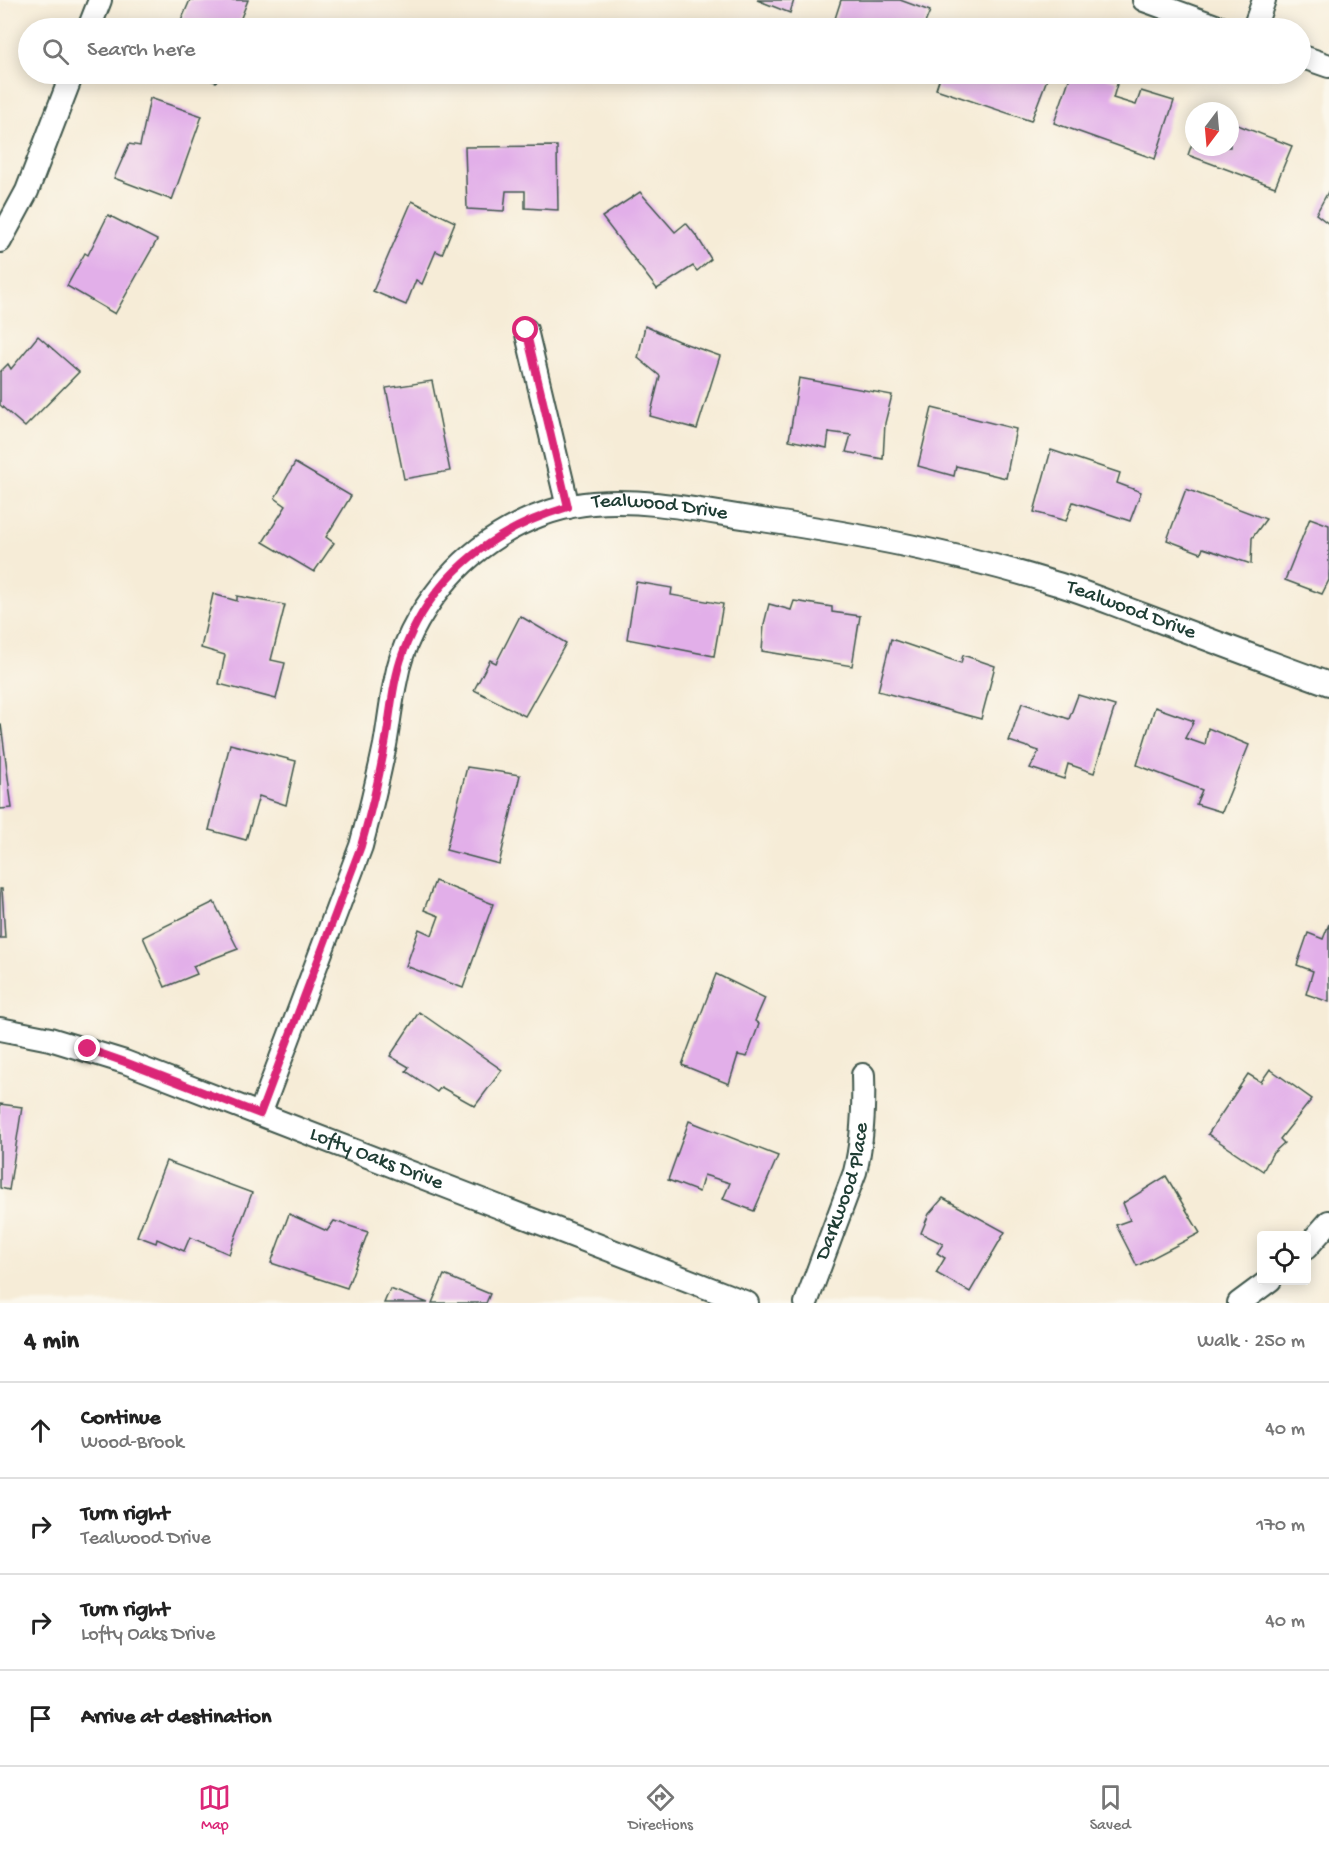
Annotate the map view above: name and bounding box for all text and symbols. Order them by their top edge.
search box [18,18,1311,84]
icon: search [39,35,72,68]
text: Search here [87,38,195,64]
north arrow [1185,102,1239,156]
route start [512,316,538,342]
street label: Tealwood Drive [590,489,731,527]
street label: Tealwood Drive [1062,575,1200,647]
route end [74,1035,100,1061]
street label: Darkwood Place [810,1121,875,1266]
street label: Lofty Oaks Drive [306,1122,448,1197]
map controls [1257,1231,1311,1285]
button: locate [1257,1231,1311,1285]
text: 4 min [24,1327,79,1358]
text: Walk · 250 m [1197,1331,1305,1354]
text: Continue [81,1406,161,1432]
icon: ahead [24,1414,57,1447]
text: 40 m [1265,1419,1305,1442]
text: Wood-Brook [81,1432,184,1455]
text: Turn right [81,1502,169,1528]
icon: right [24,1510,57,1543]
text: 170 m [1256,1515,1305,1538]
text: Tealwood Drive [81,1528,211,1551]
text: Turn right [81,1598,169,1624]
icon: right [24,1606,57,1639]
text: 40 m [1265,1611,1305,1634]
text: Lofty Oaks Drive [81,1624,215,1647]
icon: arrive [24,1702,57,1735]
text: Arrive at destination [81,1705,271,1731]
tab: Map [198,1781,231,1836]
tab: Directions [628,1781,693,1836]
tab: Saved [1090,1781,1131,1836]

